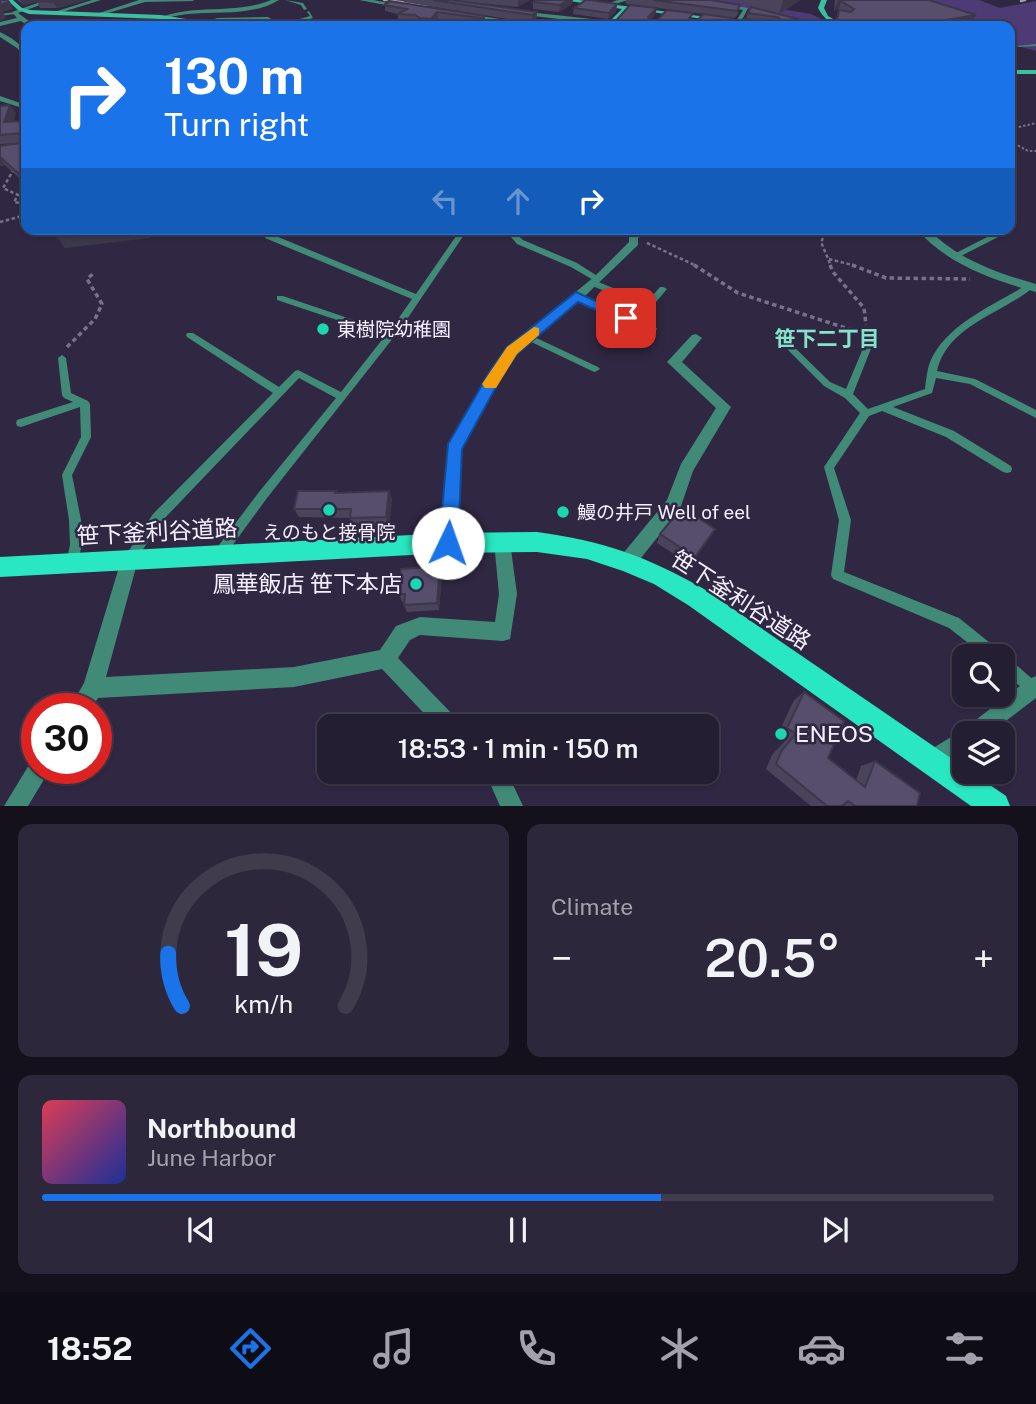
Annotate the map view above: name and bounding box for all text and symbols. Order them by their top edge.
text: 130 m [164,47,304,105]
icon: right [49,49,140,140]
text: Turn right [164,106,309,143]
icon: left [426,182,464,220]
icon: ahead [499,182,537,220]
icon: right [572,182,610,220]
pin [596,288,656,348]
icon: arrive [607,299,645,337]
place label: 東樹院幼稚園 [337,318,451,340]
marker: 東樹院幼稚園 [315,321,331,337]
district label: 笹下二丁目 [775,326,880,351]
place label: 鰻の井戸 Well of eel [577,501,751,523]
marker: えのもと接骨院 [321,502,337,518]
marker: 鰻の井戸 Well of eel [555,504,571,520]
position arrow [411,506,485,580]
street label: 笹下釜利谷道路 [76,514,238,549]
place label: えのもと接骨院 [263,521,395,543]
street label: 笹下釜利谷道路 [666,544,816,655]
place label: 鳳華飯店 笹下本店 [212,570,402,597]
marker: 鳳華飯店 笹下本店 [408,576,424,592]
map controls [952,644,1015,784]
button: search [952,644,1015,707]
speed limit sign: 30 [21,693,112,784]
place label: ENEOS [795,720,873,747]
button: layers [952,721,1015,784]
marker: ENEOS [773,726,789,742]
text: 18:53 · 1 min · 150 m [398,733,638,764]
text: Climate [551,893,633,920]
text: 19 [224,908,303,993]
text: 20.5° [704,928,841,989]
text: − [551,936,572,981]
text: + [973,936,994,981]
text: km/h [234,989,293,1019]
text: Northbound [147,1113,296,1144]
text: June Harbor [147,1144,276,1171]
icon: previous [182,1211,220,1249]
icon: pause [499,1211,537,1249]
icon: next [816,1211,854,1249]
icon: directions [226,1324,275,1373]
icon: music [369,1324,418,1373]
icon: phone [512,1324,561,1373]
icon: climate [655,1324,704,1373]
icon: car [797,1324,846,1373]
icon: filters [940,1324,989,1373]
text: 18:52 [47,1330,133,1367]

